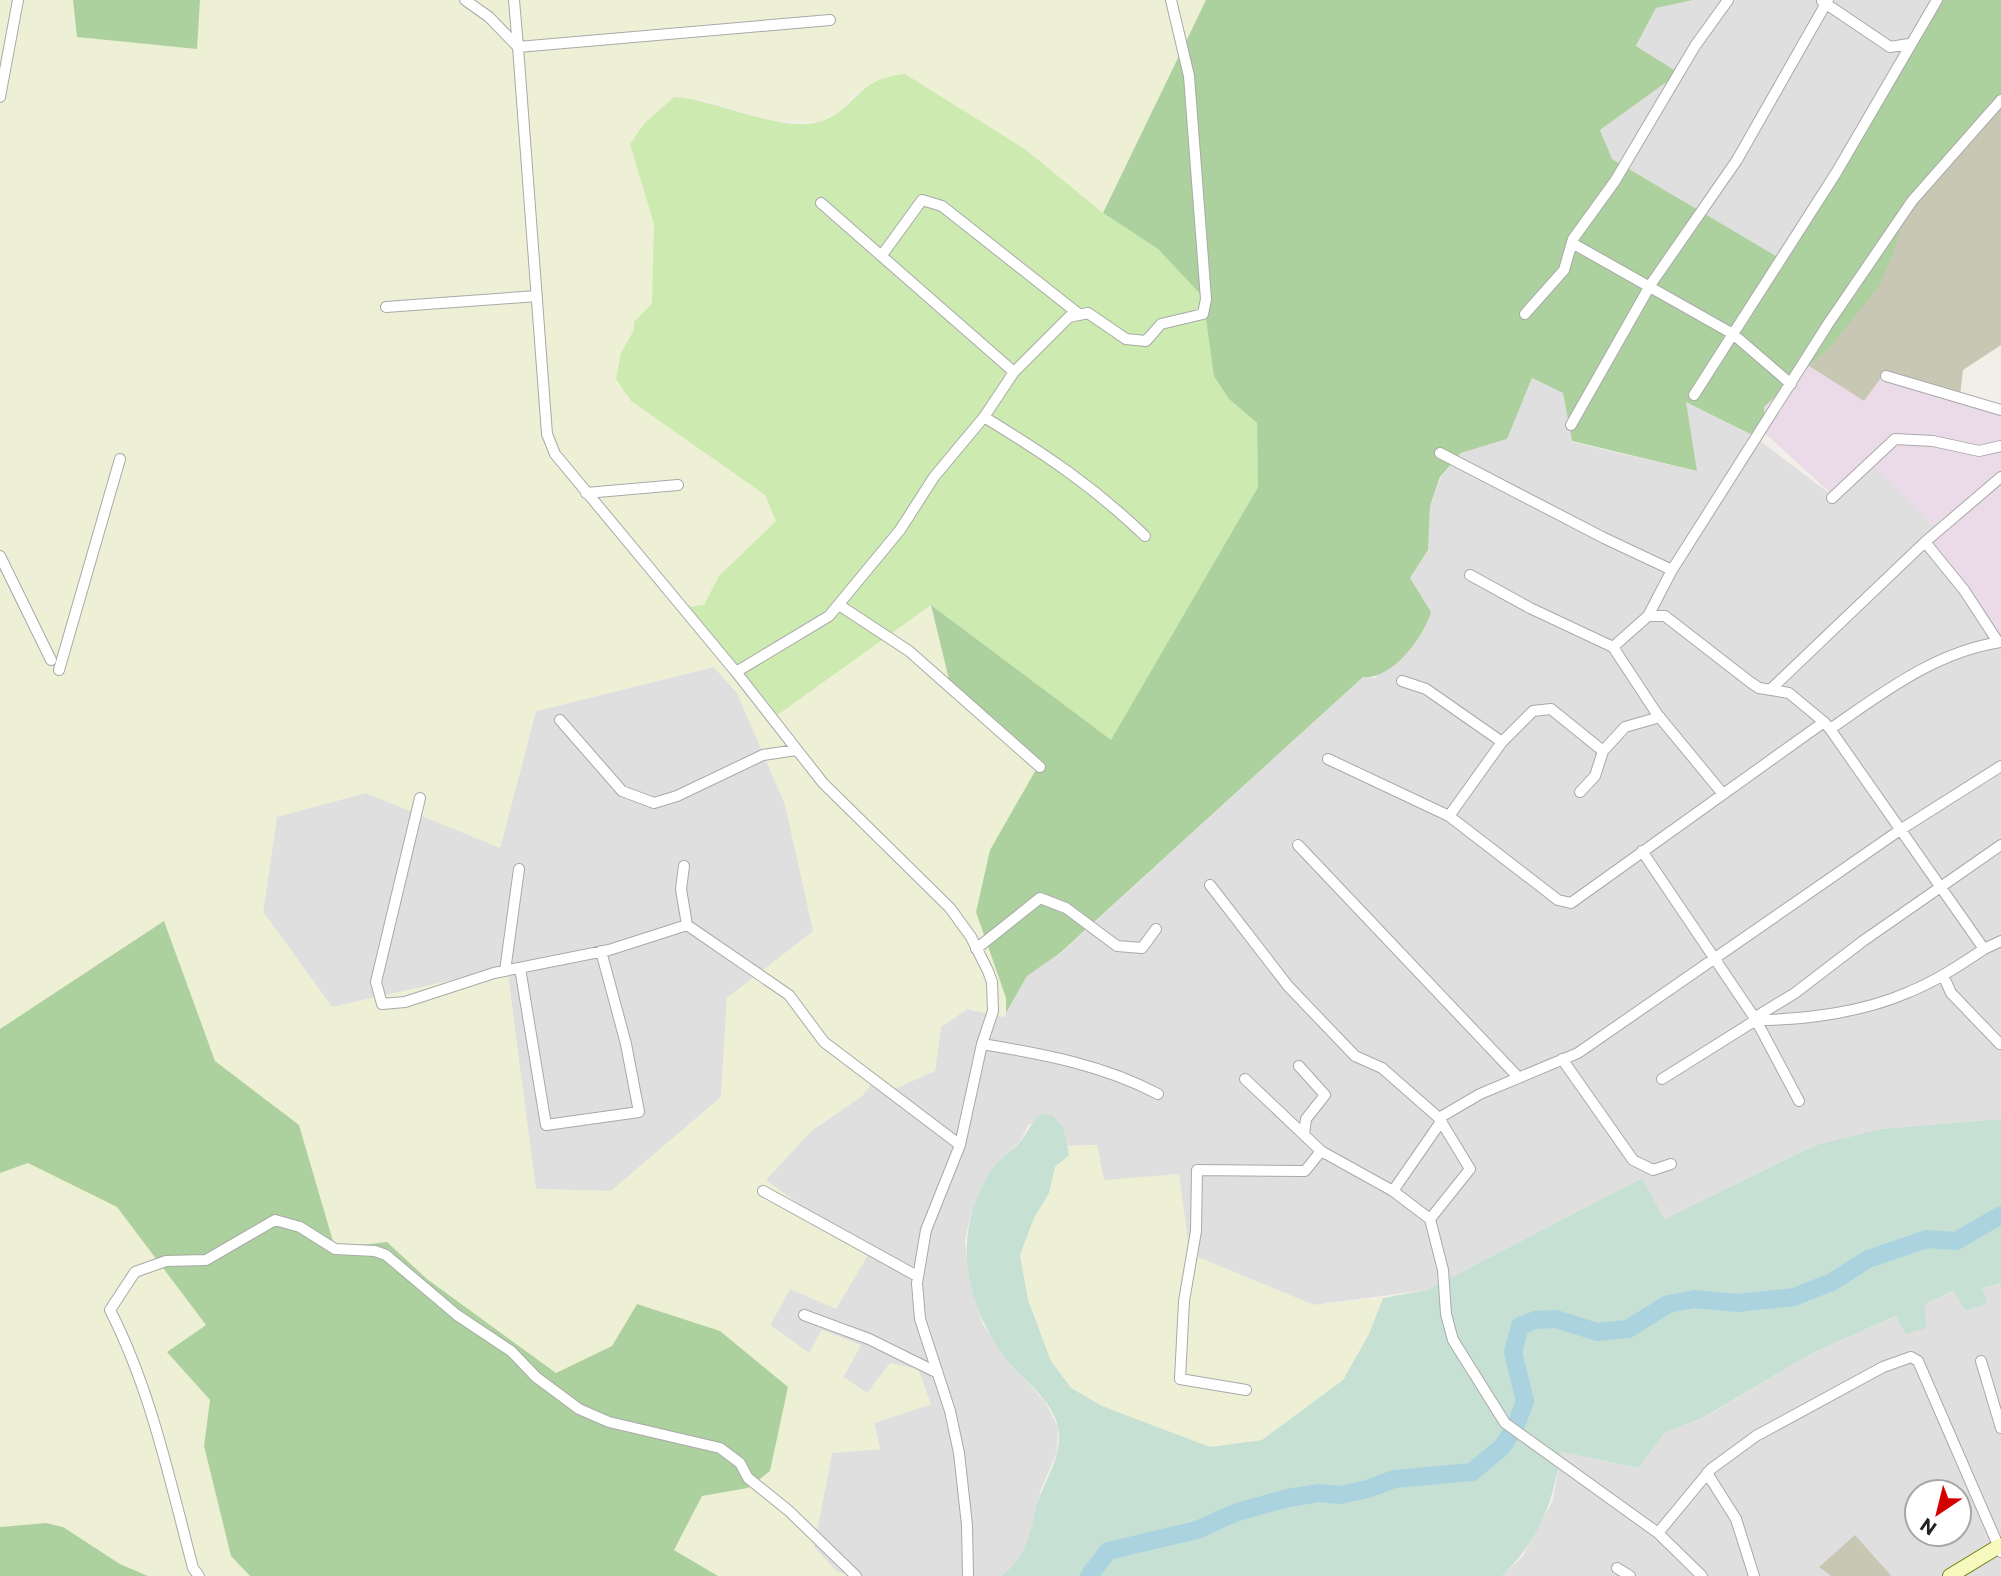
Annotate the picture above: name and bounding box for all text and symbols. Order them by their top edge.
north arrow [1903,1478,1973,1548]
text: N [1916,1514,1940,1541]

